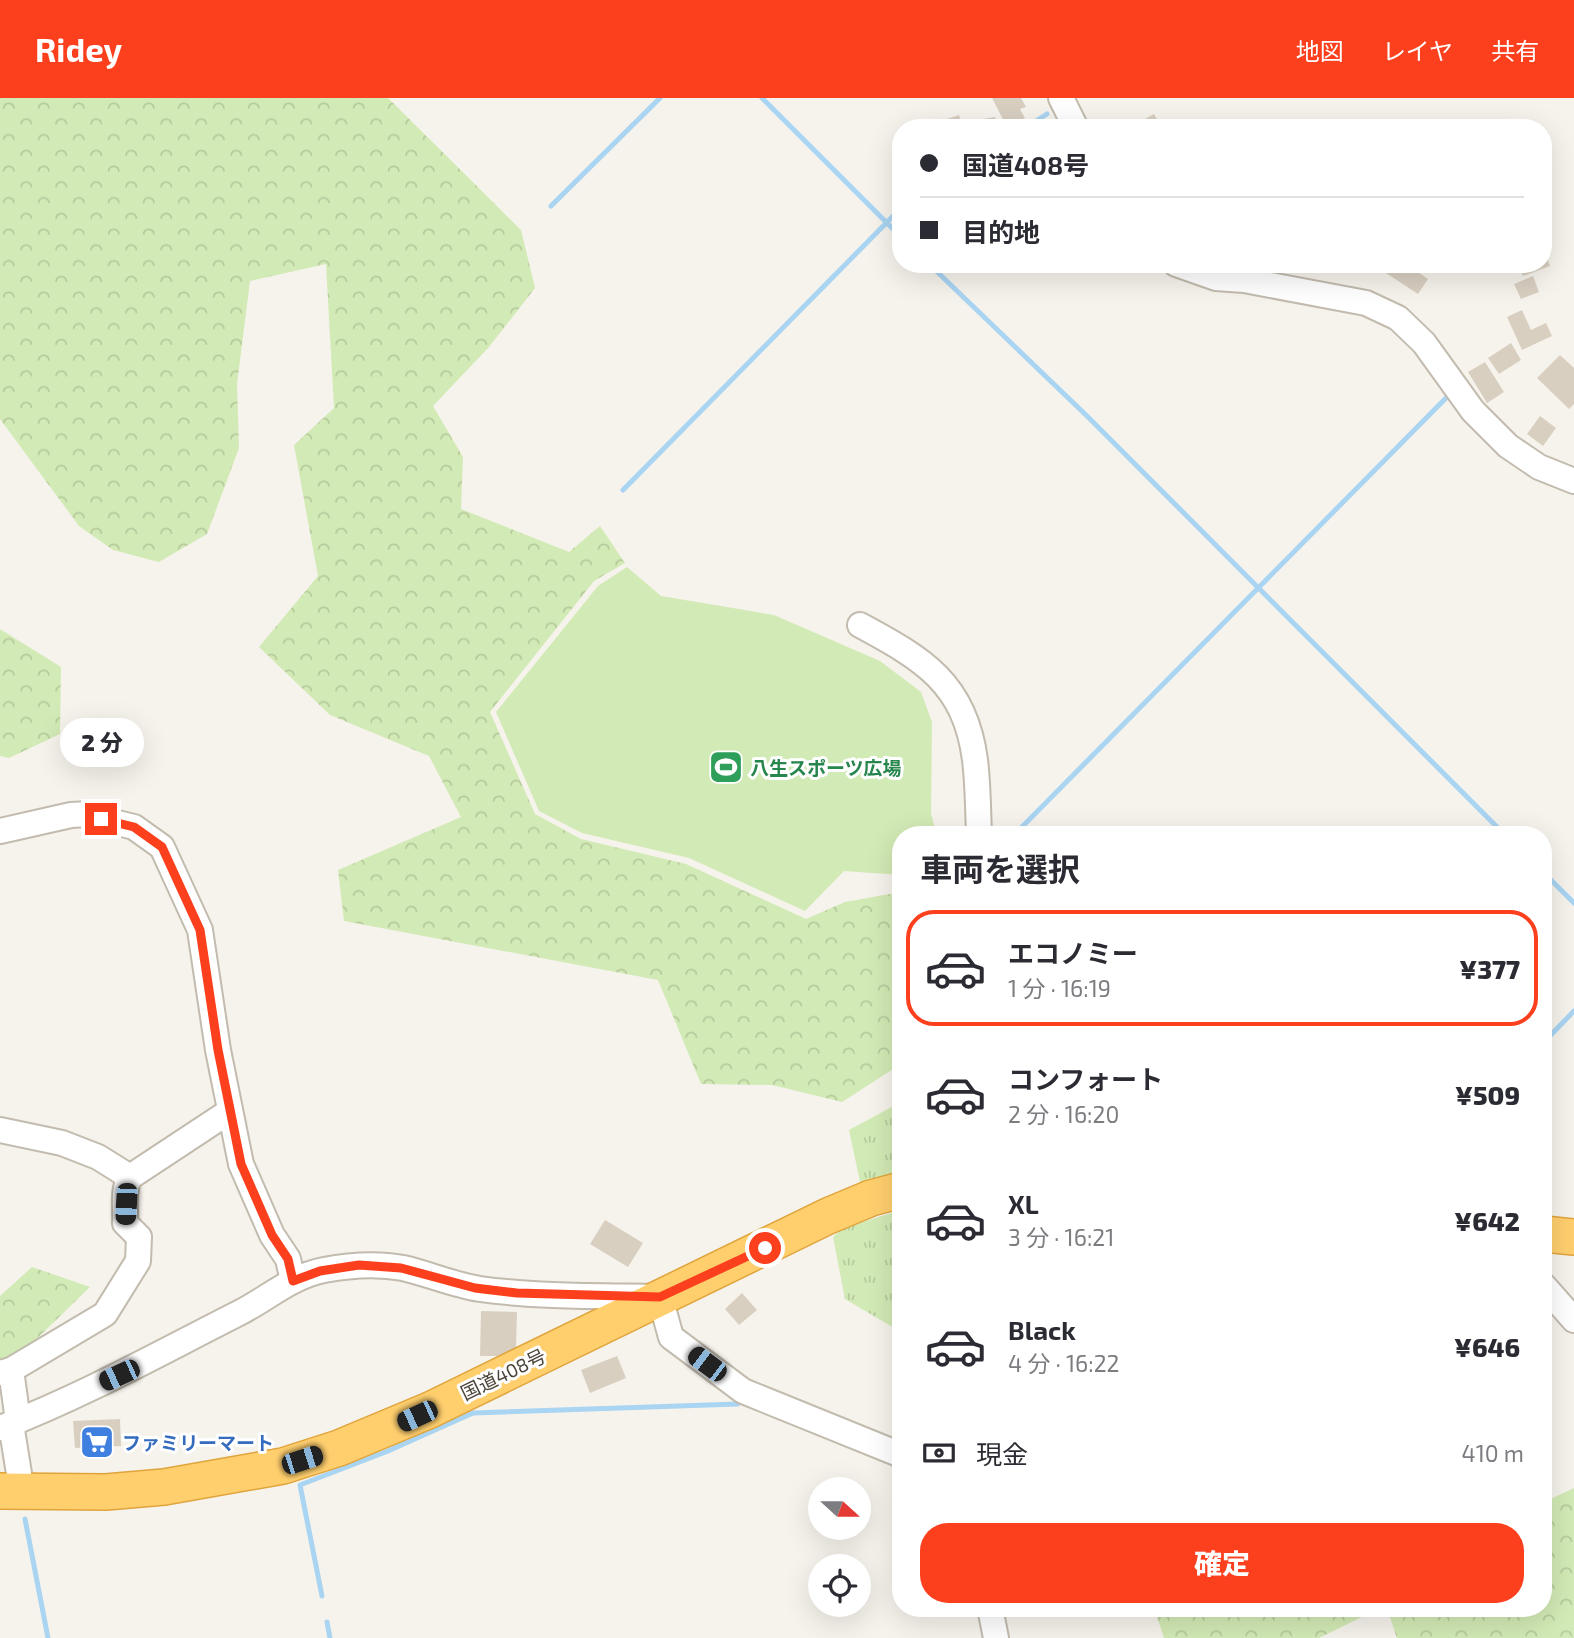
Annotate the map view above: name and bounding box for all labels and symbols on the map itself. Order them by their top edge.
callout: 2 分 [59,718,143,766]
sports icon: 八生スポーツ広場 [707,748,745,786]
place label: 八生スポーツ広場 [750,756,902,779]
route end [85,803,117,835]
car [115,1182,138,1226]
route start [749,1232,781,1264]
car [684,1343,731,1385]
street label: 国道408号 [457,1344,549,1404]
car [96,1357,143,1393]
car [394,1398,441,1434]
supermarket icon: ファミリーマート [78,1423,116,1461]
place label: ファミリーマート [122,1431,274,1454]
car [279,1444,326,1476]
north arrow [808,1477,872,1540]

